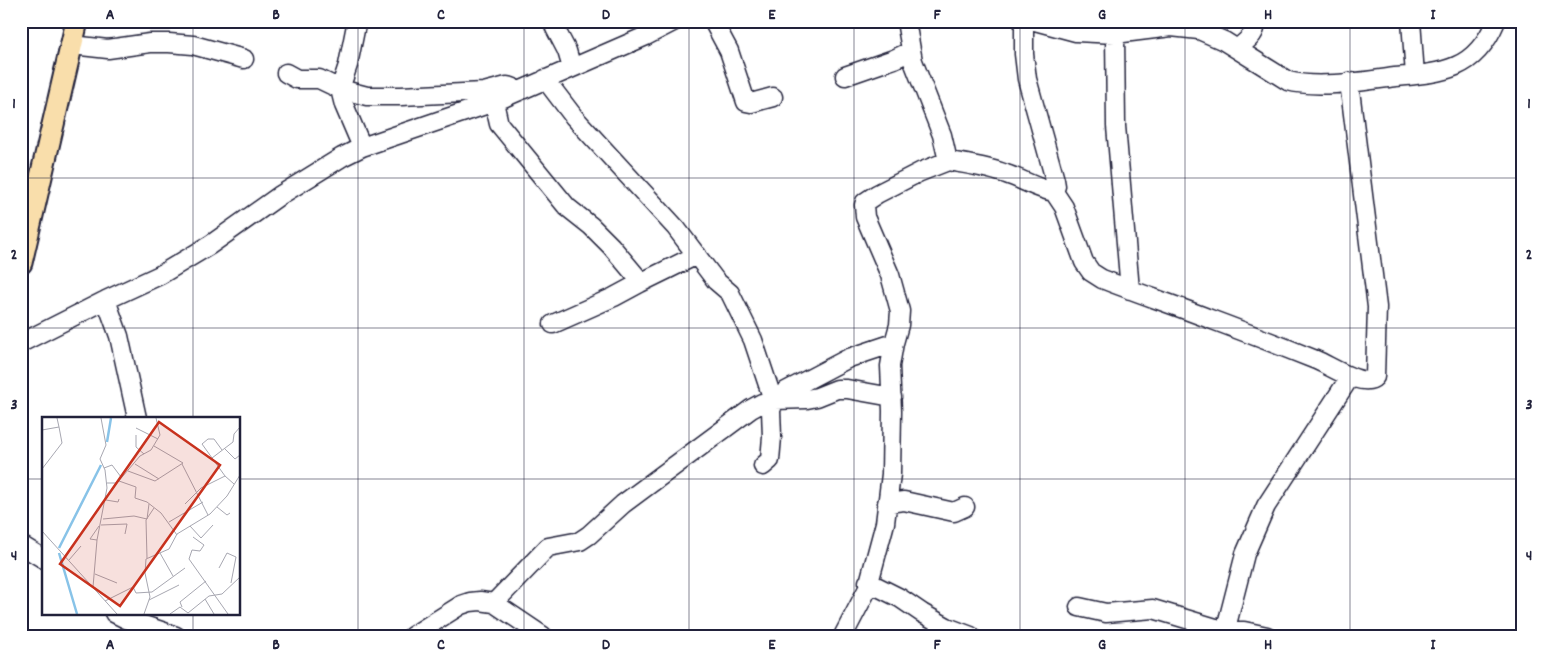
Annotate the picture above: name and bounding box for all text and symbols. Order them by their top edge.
text: A [106,4,115,27]
text: B [272,4,280,27]
text: C [437,4,445,27]
text: D [602,4,611,27]
text: E [768,4,776,27]
text: F [933,4,941,27]
text: G [1098,4,1106,27]
text: H [1264,4,1272,27]
text: I [1431,4,1437,27]
text: 1 [12,93,16,116]
text: 1 [1527,93,1531,116]
text: 2 [11,244,18,267]
text: 2 [1526,244,1533,267]
text: 3 [10,394,18,417]
text: 3 [1525,394,1533,417]
inset map [42,417,240,614]
text: 4 [11,545,17,568]
text: 4 [1526,545,1532,568]
text: A [106,634,115,657]
text: B [272,634,280,657]
text: C [437,634,445,657]
text: D [602,634,611,657]
text: E [768,634,776,657]
text: F [933,634,941,657]
text: G [1098,634,1106,657]
text: H [1264,634,1272,657]
text: I [1431,634,1437,657]

